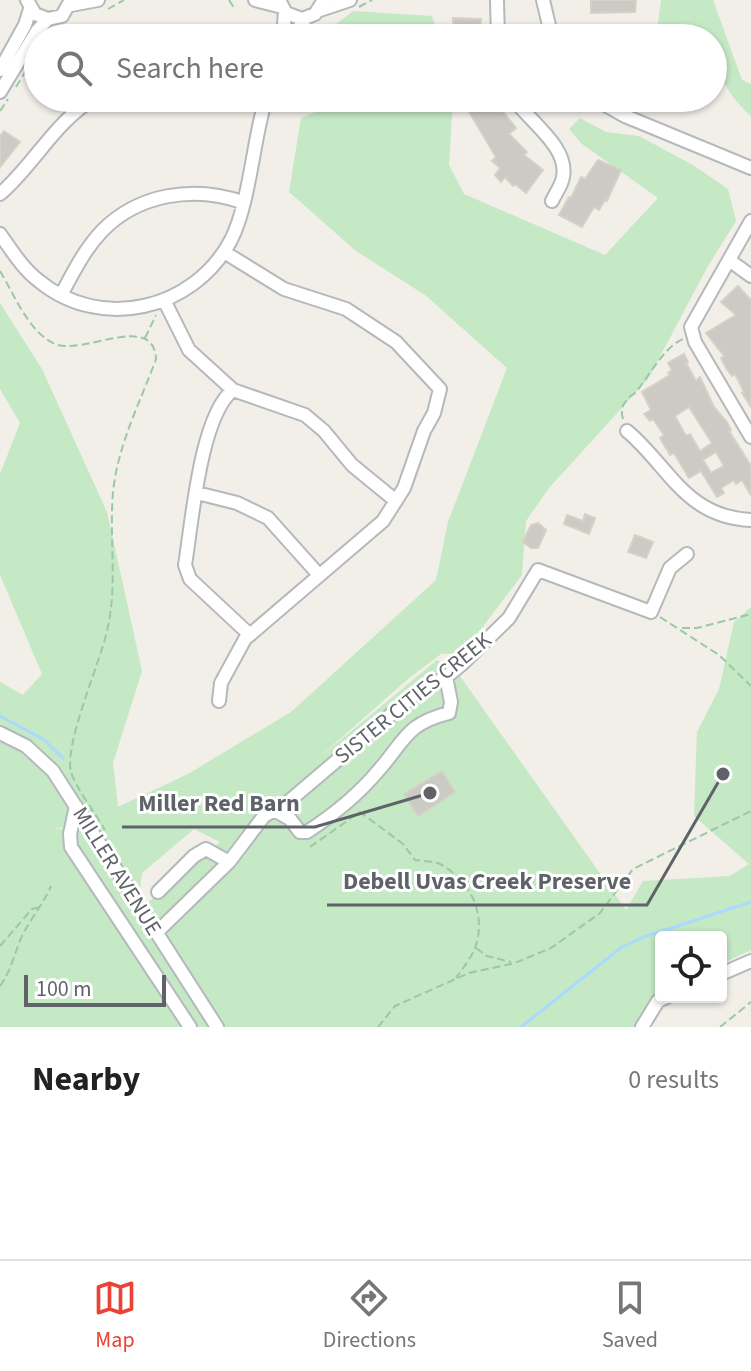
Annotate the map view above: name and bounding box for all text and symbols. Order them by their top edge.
search box [24,24,727,112]
icon: search [52,46,96,90]
text: Search here [116,47,264,90]
street label: SISTER CITIES CREEK [328,624,499,771]
callout: Miller Red Barn [122,779,315,827]
text: Miller Red Barn [138,786,300,821]
street label: MILLER AVENUE [65,801,169,941]
callout: Debell Uvas Creek Preserve [327,857,647,905]
text: Debell Uvas Creek Preserve [343,864,631,899]
map controls [655,931,727,1003]
button: locate [655,931,727,1003]
scale bar [24,971,166,1007]
text: 100 m [36,973,91,1005]
text: Nearby [32,1055,140,1104]
text: 0 results [628,1061,719,1098]
tab: Map [93,1276,137,1356]
tab: Directions [323,1276,416,1356]
tab: Saved [602,1276,658,1356]

